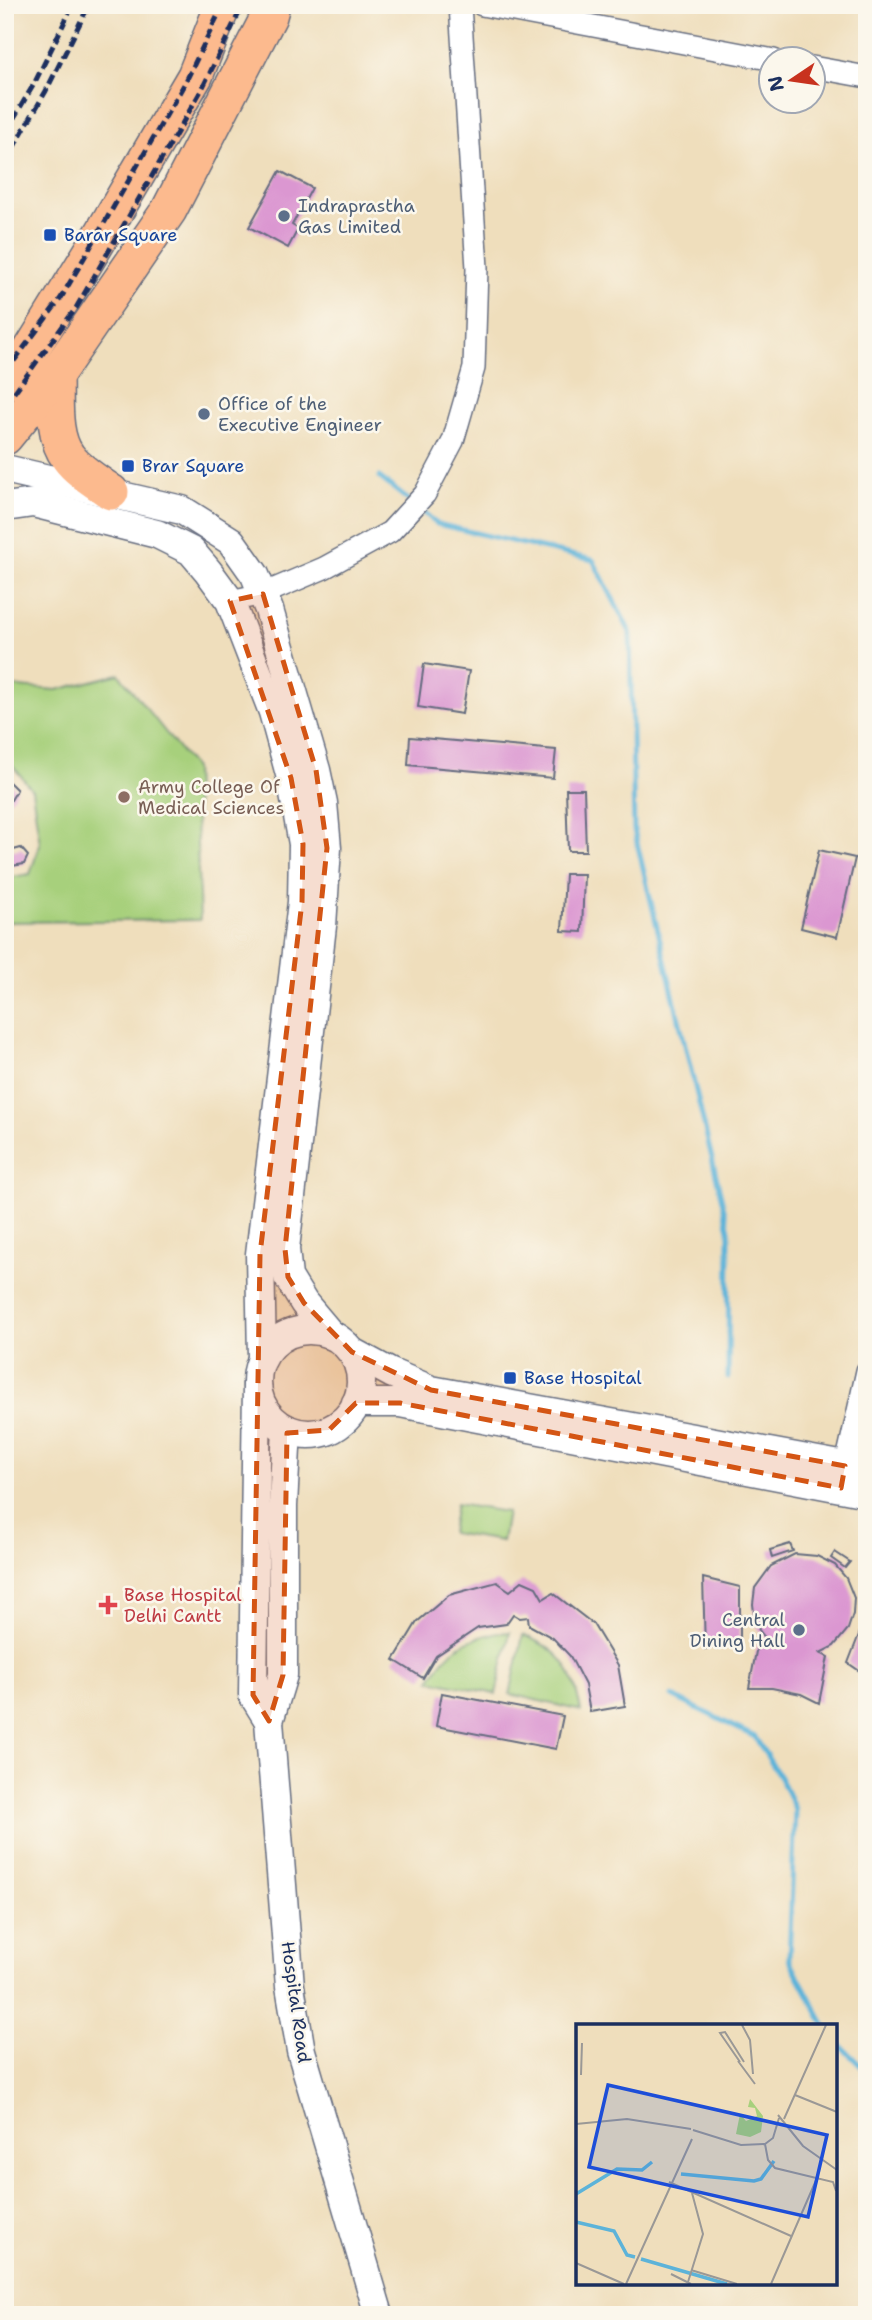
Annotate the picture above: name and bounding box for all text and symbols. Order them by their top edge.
north arrow [756,46,826,116]
text: N [762,74,790,94]
place label: Indraprastha Gas Limited [298,194,415,239]
marker: Indraprastha Gas Limited [276,208,292,224]
place label: Barar Square [64,223,177,247]
marker: Barar Square [42,227,58,243]
place label: Office of the Executive Engineer [218,392,382,437]
marker: Office of the Executive Engineer [196,406,212,422]
place label: Brar Square [142,454,245,478]
marker: Brar Square [120,458,136,474]
place label: Army College Of Medical Sciences [138,775,284,820]
marker: Army College Of Medical Sciences [116,789,132,805]
place label: Base Hospital [524,1366,642,1390]
marker: Base Hospital [502,1370,518,1386]
place label: Base Hospital Delhi Cantt [124,1583,242,1628]
marker: Base Hospital Delhi Cantt [98,1595,118,1615]
place label: Central Dining Hall [690,1608,786,1653]
marker: Central Dining Hall [791,1622,807,1638]
street label: Hospital Road [276,1940,316,2064]
inset map [576,2024,837,2285]

